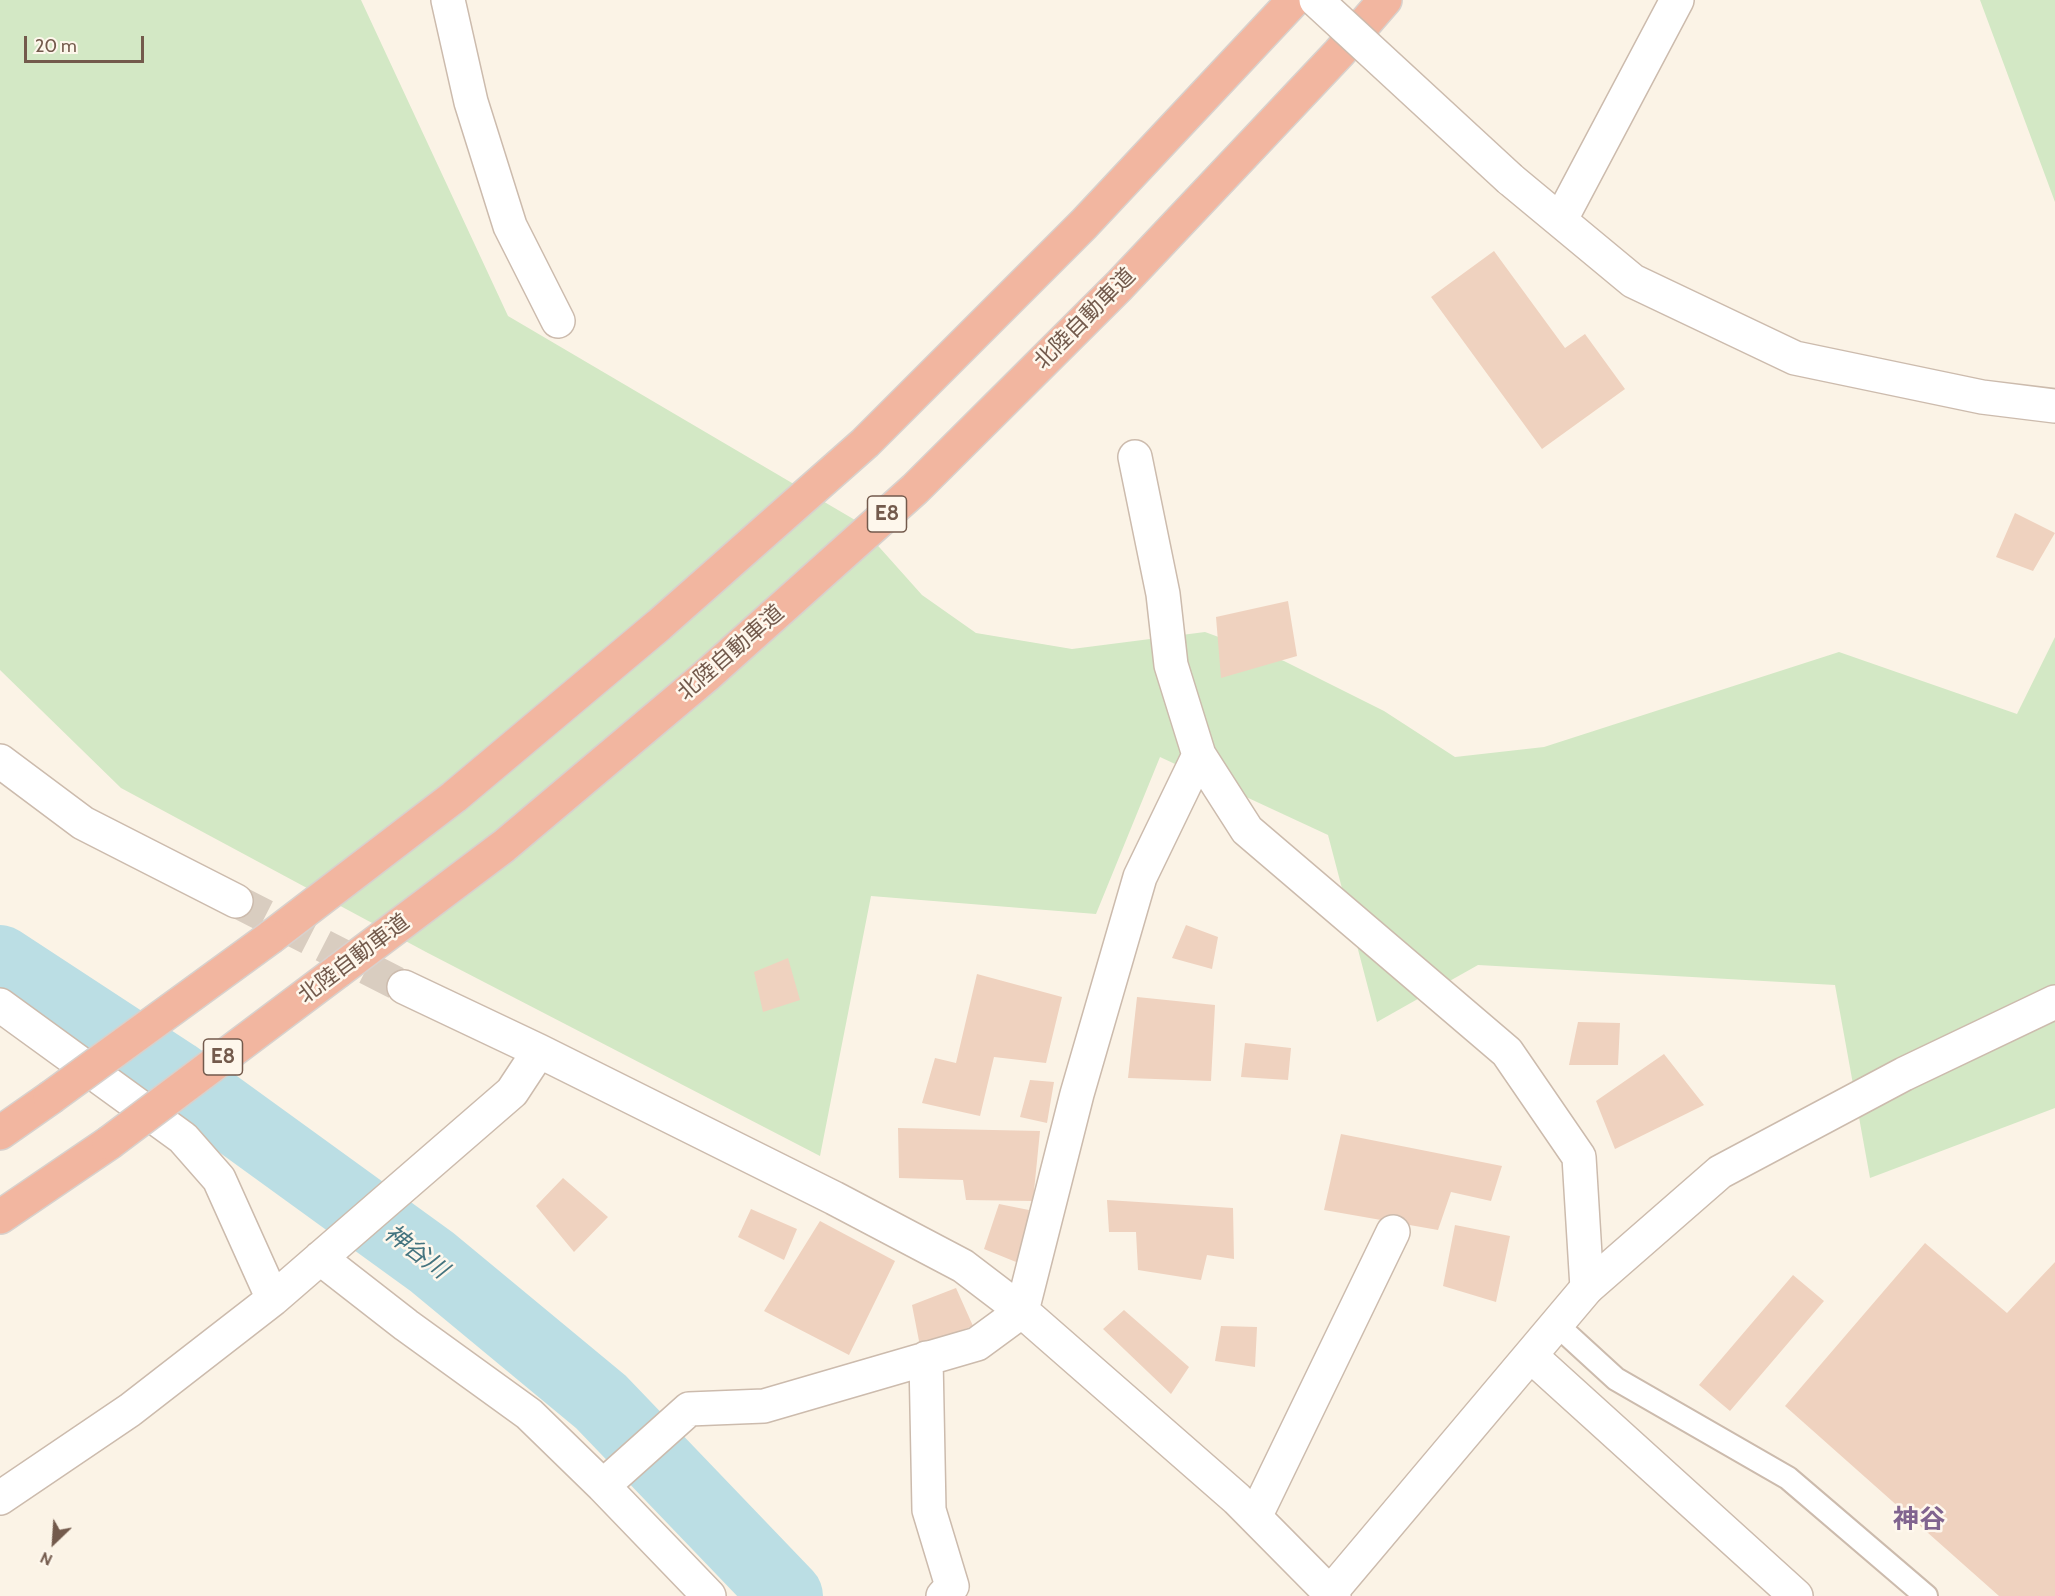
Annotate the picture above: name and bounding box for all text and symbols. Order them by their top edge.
scale bar [27,24,147,62]
text: 20 m [35,35,77,57]
street label: 北陸自動車道 [1029,263,1141,375]
road number: E8 [868,496,906,532]
street label: 北陸自動車道 [673,600,789,706]
street label: 北陸自動車道 [293,909,415,1009]
road number: E8 [204,1039,242,1075]
water label: 神谷川 [379,1219,453,1285]
district label: 神谷 [1893,1504,1945,1536]
north arrow [24,1512,84,1572]
text: N [37,1548,55,1570]

